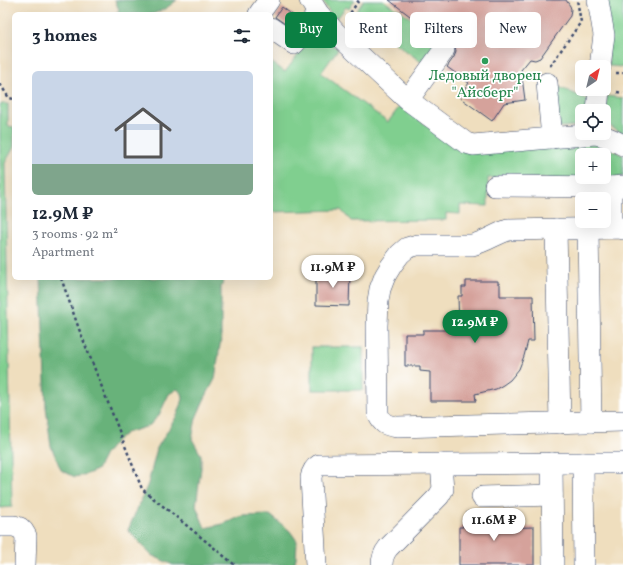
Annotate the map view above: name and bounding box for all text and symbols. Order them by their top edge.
chip: Buy [285,12,337,48]
chip: Rent [345,12,402,48]
chip: Filters [410,12,477,48]
chip: New [485,12,541,48]
text: 3 homes [32,25,97,48]
icon: filters [231,25,253,47]
marker: Ледовый дворец "Айсберг" [480,56,490,66]
north arrow [575,60,611,96]
map controls [575,60,611,228]
place label: Ледовый дворец "Айсберг" [428,66,542,104]
icon: home [107,97,179,169]
button: locate [575,104,611,140]
button: + [575,148,611,184]
button: − [575,192,611,228]
text: 12.9M ₽ [32,203,93,226]
text: 3 rooms · 92 m² [32,226,118,244]
text: Apartment [32,244,95,262]
pin: 11.9M ₽ [296,255,370,289]
text: 11.9M ₽ [310,259,356,277]
pin: 12.9M ₽ [438,310,512,344]
text: 12.9M ₽ [452,314,498,332]
pin: 11.6M ₽ [457,508,531,542]
text: 11.6M ₽ [471,512,517,530]

